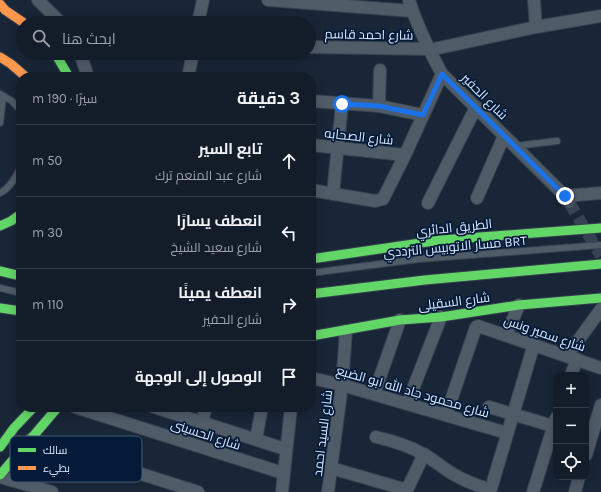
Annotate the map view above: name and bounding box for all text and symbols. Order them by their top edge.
search box [16,16,316,60]
street label: شارع احمد قاسم [324,26,414,45]
icon: search [30,27,52,49]
text: ابحث هنا [62,30,116,48]
street label: شارع الحفير [457,69,511,123]
text: 3 دقيقة [237,88,300,108]
text: سيرًا · 190 m [32,91,97,106]
route start [333,95,351,113]
street label: شارع الصحابه [324,125,394,149]
text: تابع السير [199,140,262,158]
icon: ahead [278,150,300,172]
text: 50 m [32,153,62,168]
text: شارع عبد المنعم ترك [155,168,262,183]
route end [556,187,574,205]
text: انعطف يسارًا [176,212,262,230]
street label: الطريق الدائري [415,216,493,242]
icon: left [278,222,300,244]
text: 30 m [32,225,63,240]
street label: مسار الاتوبيس الترددي BRT [383,233,528,263]
text: شارع سعيد الشيخ [171,240,262,255]
text: انعطف يمينًا [178,284,262,302]
street label: شارع السقيلى [417,290,491,314]
icon: right [278,294,300,316]
text: 110 m [32,297,64,312]
text: شارع الحفير [203,312,262,327]
street label: شارع سمير ونس [502,312,588,355]
street label: شارع محمود جاد الله ابو الضبع [334,361,491,422]
icon: arrive [278,366,300,388]
text: الوصول إلى الوجهة [135,368,262,386]
map controls [553,372,589,480]
button: + [553,372,589,408]
street label: شارع السيد احمد [310,389,336,477]
button: − [553,408,589,444]
street label: شارع الحسينى [169,416,243,454]
legend [10,436,142,482]
text: سالك [43,444,67,457]
button: locate [553,444,589,480]
text: بطيء [43,462,70,477]

